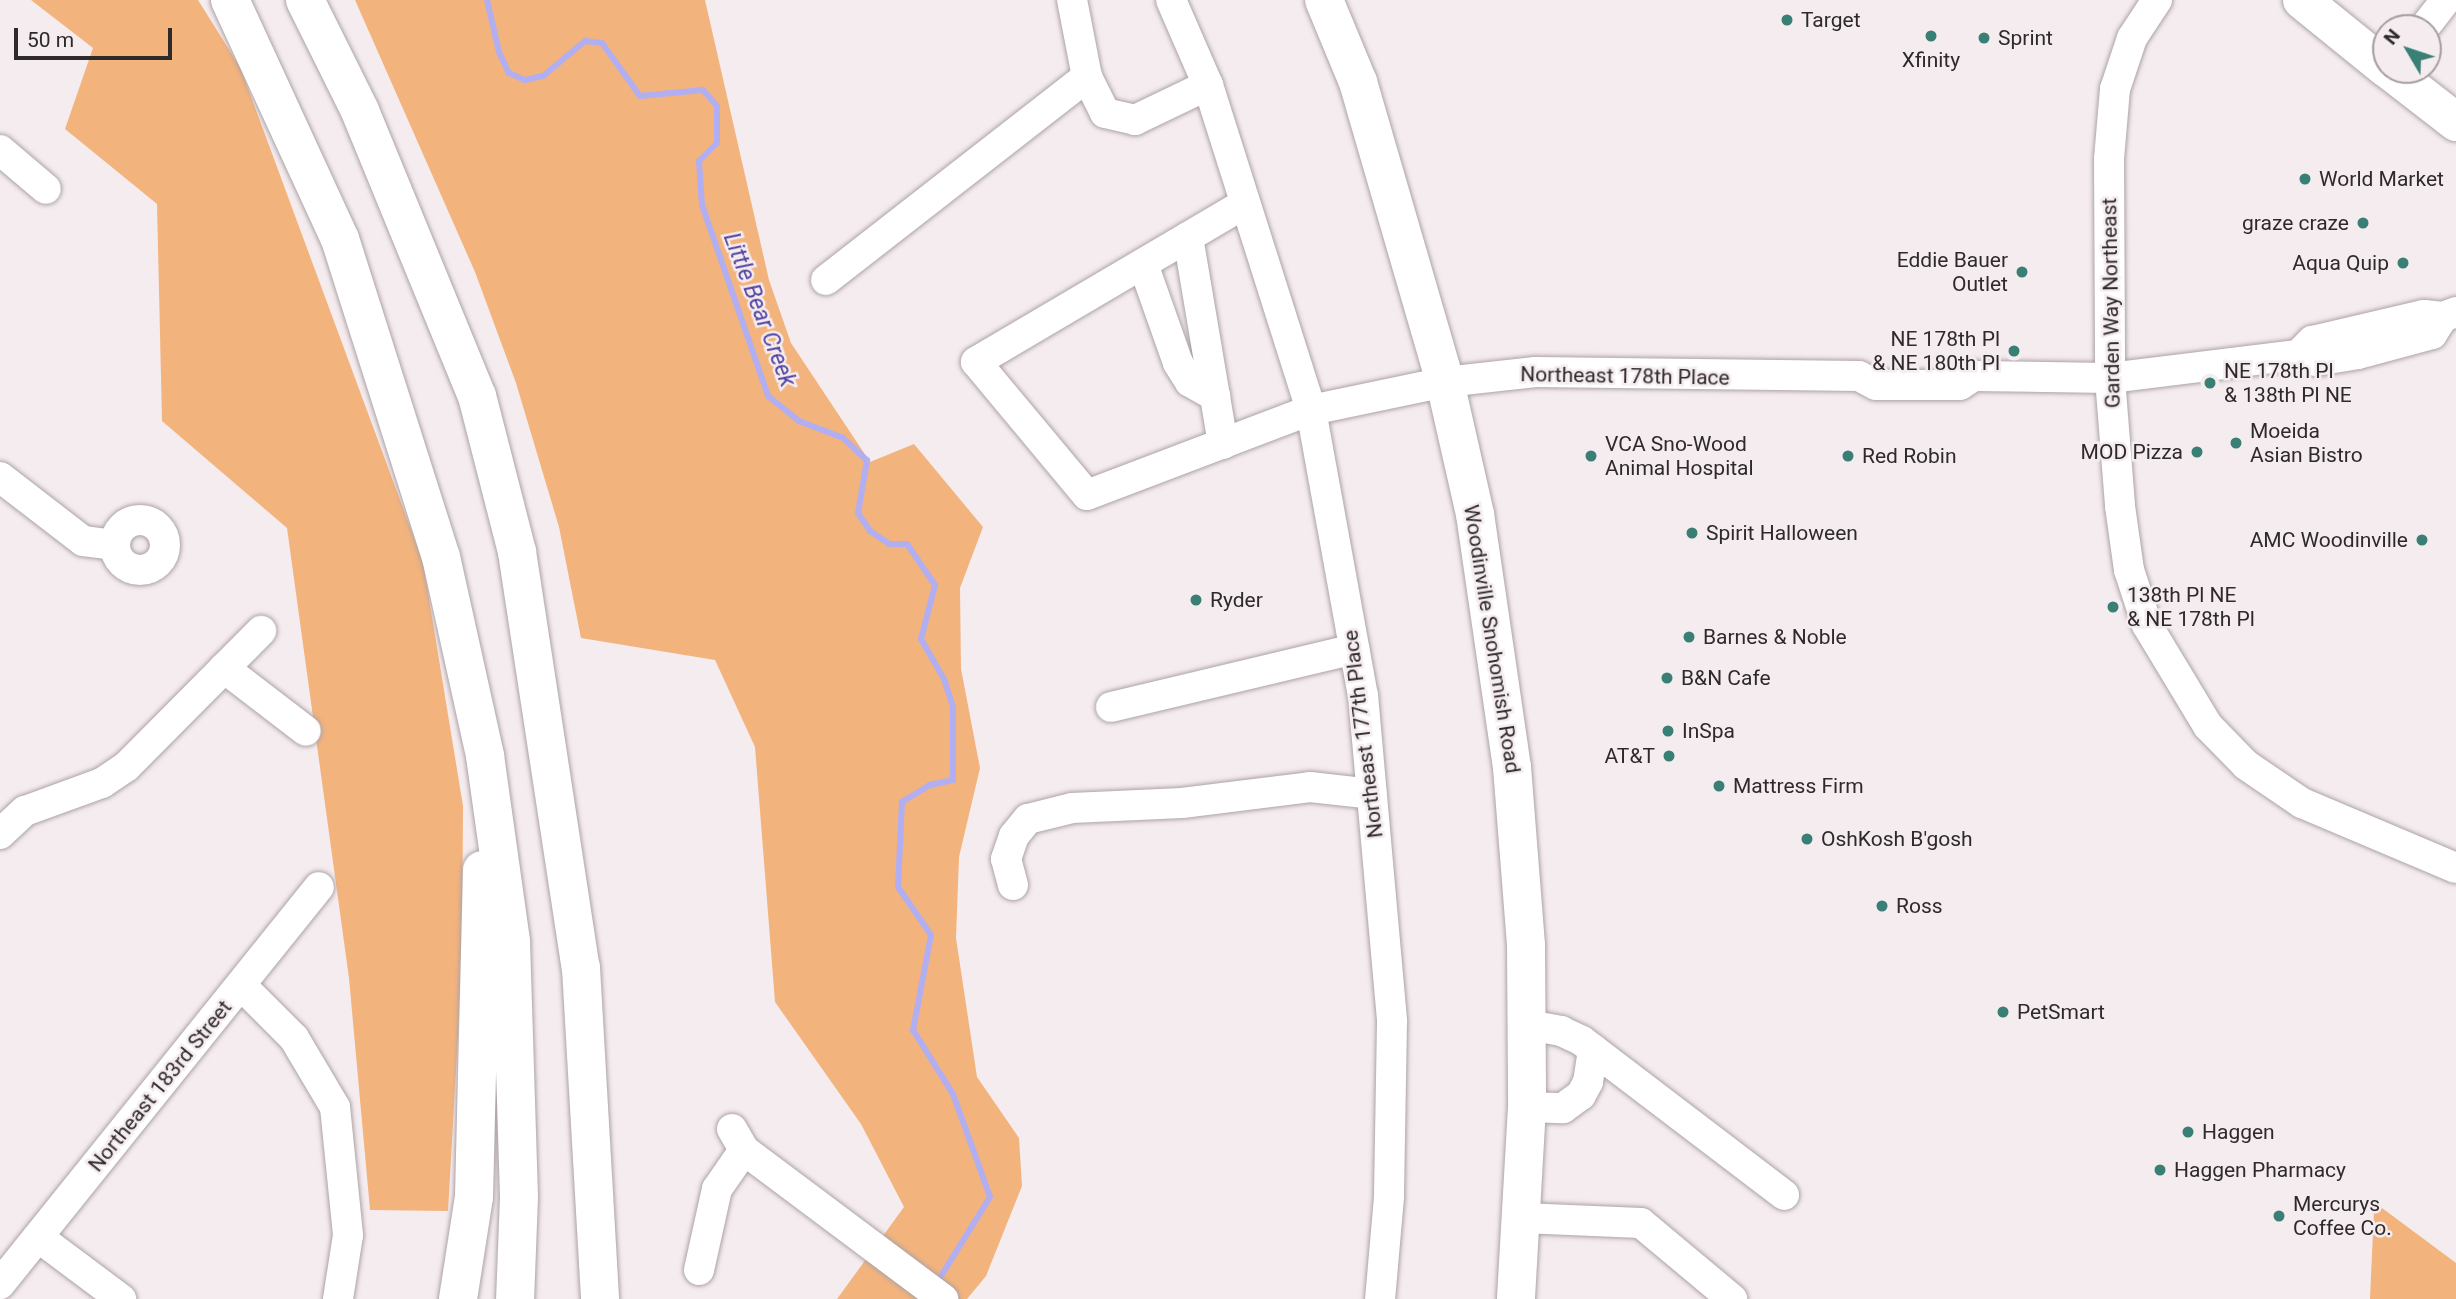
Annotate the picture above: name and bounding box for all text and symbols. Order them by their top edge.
place label: Target [1801,7,1861,33]
marker: Target [1779,12,1795,28]
scale bar [18,14,175,58]
north arrow [2372,14,2442,84]
text: N [2379,24,2405,49]
place label: Sprint [1998,25,2053,51]
text: 50 m [27,28,74,52]
marker: Xfinity [1923,28,1939,44]
marker: Sprint [1976,30,1992,46]
place label: Xfinity [1902,47,1960,73]
place label: World Market [2319,166,2444,192]
marker: World Market [2297,171,2313,187]
street label: Garden Way Northeast [2097,198,2125,408]
place label: graze craze [2242,210,2349,236]
marker: graze craze [2355,215,2371,231]
water label: Little Bear Creek [717,229,801,391]
place label: Eddie Bauer Outlet [1897,247,2008,297]
place label: Aqua Quip [2292,250,2389,276]
marker: Aqua Quip [2395,255,2411,271]
marker: Eddie Bauer Outlet [2014,264,2030,280]
place label: NE 178th Pl & NE 180th Pl [1872,326,2000,376]
marker: NE 178th Pl & NE 180th Pl [2006,343,2022,359]
place label: NE 178th Pl & 138th Pl NE [2224,358,2352,408]
street label: Northeast 178th Place [1520,362,1730,390]
marker: NE 178th Pl & 138th Pl NE [2202,375,2218,391]
place label: Moeida Asian Bistro [2250,418,2363,468]
place label: VCA Sno-Wood Animal Hospital [1605,431,1754,481]
marker: Moeida Asian Bistro [2228,435,2244,451]
place label: MOD Pizza [2081,439,2183,465]
place label: Red Robin [1862,443,1957,469]
marker: MOD Pizza [2189,444,2205,460]
marker: VCA Sno-Wood Animal Hospital [1583,448,1599,464]
marker: Red Robin [1840,448,1856,464]
street label: Woodinville Snohomish Road [1458,503,1526,775]
place label: Spirit Halloween [1706,520,1858,546]
marker: Spirit Halloween [1684,525,1700,541]
place label: AMC Woodinville [2250,527,2408,553]
marker: AMC Woodinville [2414,532,2430,548]
place label: 138th Pl NE & NE 178th Pl [2127,582,2255,632]
place label: Ryder [1210,587,1263,613]
marker: Ryder [1188,592,1204,608]
marker: 138th Pl NE & NE 178th Pl [2105,599,2121,615]
place label: Barnes & Noble [1703,624,1847,650]
street label: Northeast 177th Place [1338,629,1388,839]
marker: Barnes & Noble [1681,629,1697,645]
place label: B&N Cafe [1681,665,1771,691]
marker: B&N Cafe [1659,670,1675,686]
place label: InSpa [1682,718,1735,744]
marker: InSpa [1660,723,1676,739]
place label: AT&T [1604,743,1655,769]
marker: AT&T [1661,748,1677,764]
place label: Mattress Firm [1733,773,1864,799]
marker: Mattress Firm [1711,778,1727,794]
place label: OshKosh B'gosh [1821,826,1973,852]
marker: OshKosh B'gosh [1799,831,1815,847]
place label: Ross [1896,893,1943,919]
marker: Ross [1874,898,1890,914]
street label: Northeast 183rd Street [83,995,237,1177]
place label: PetSmart [2017,999,2105,1025]
marker: PetSmart [1995,1004,2011,1020]
place label: Haggen [2202,1119,2275,1145]
marker: Haggen [2180,1124,2196,1140]
place label: Haggen Pharmacy [2174,1157,2346,1183]
marker: Haggen Pharmacy [2152,1162,2168,1178]
place label: Mercurys Coffee Co. [2293,1191,2392,1241]
marker: Mercurys Coffee Co. [2271,1208,2287,1224]

